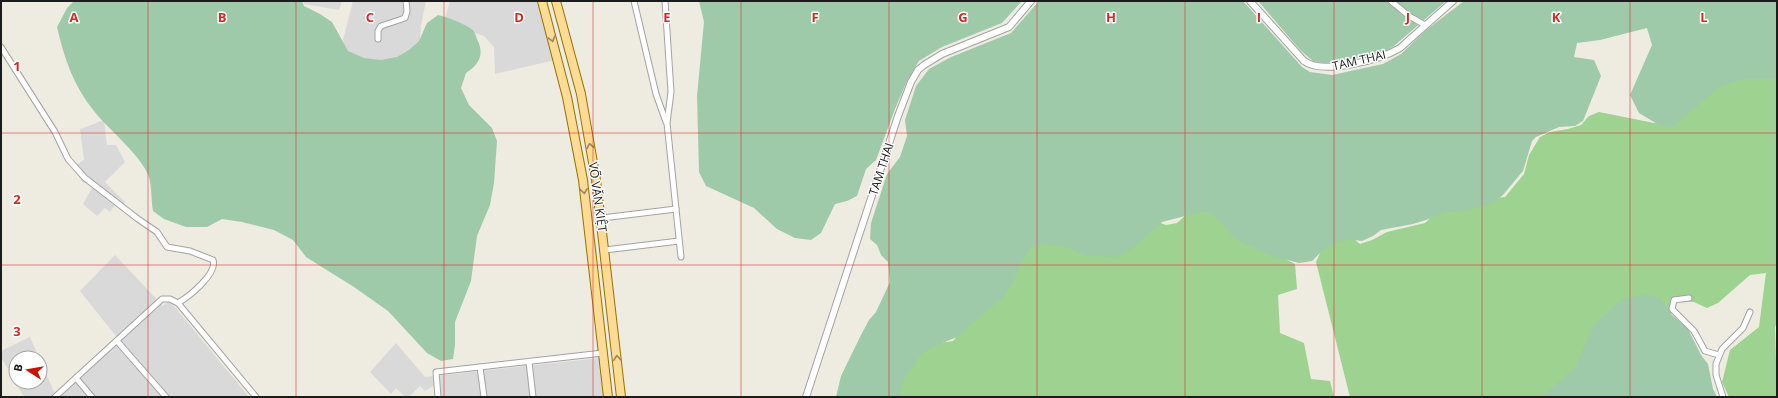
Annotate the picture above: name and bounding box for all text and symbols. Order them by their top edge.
text: A [70,8,79,26]
text: B [218,8,227,26]
text: C [366,8,374,26]
text: D [514,8,524,26]
text: E [663,8,671,26]
text: F [811,8,819,26]
text: G [958,8,968,26]
text: H [1106,8,1116,26]
text: I [1257,8,1261,26]
text: J [1405,8,1410,26]
text: K [1552,8,1561,26]
text: L [1700,8,1708,26]
one-way arrow [547,35,555,42]
street label: TAM THAI [1331,46,1387,74]
text: 1 [13,57,21,75]
street label: TAM THAI [864,140,898,198]
one-way arrow [587,143,595,149]
street label: VÕ VĂN KIỆT [585,161,611,233]
one-way arrow [579,188,588,194]
text: 2 [13,190,21,208]
text: 3 [13,322,21,340]
north arrow [8,350,48,390]
one-way arrow [613,355,622,361]
text: B [10,363,26,373]

